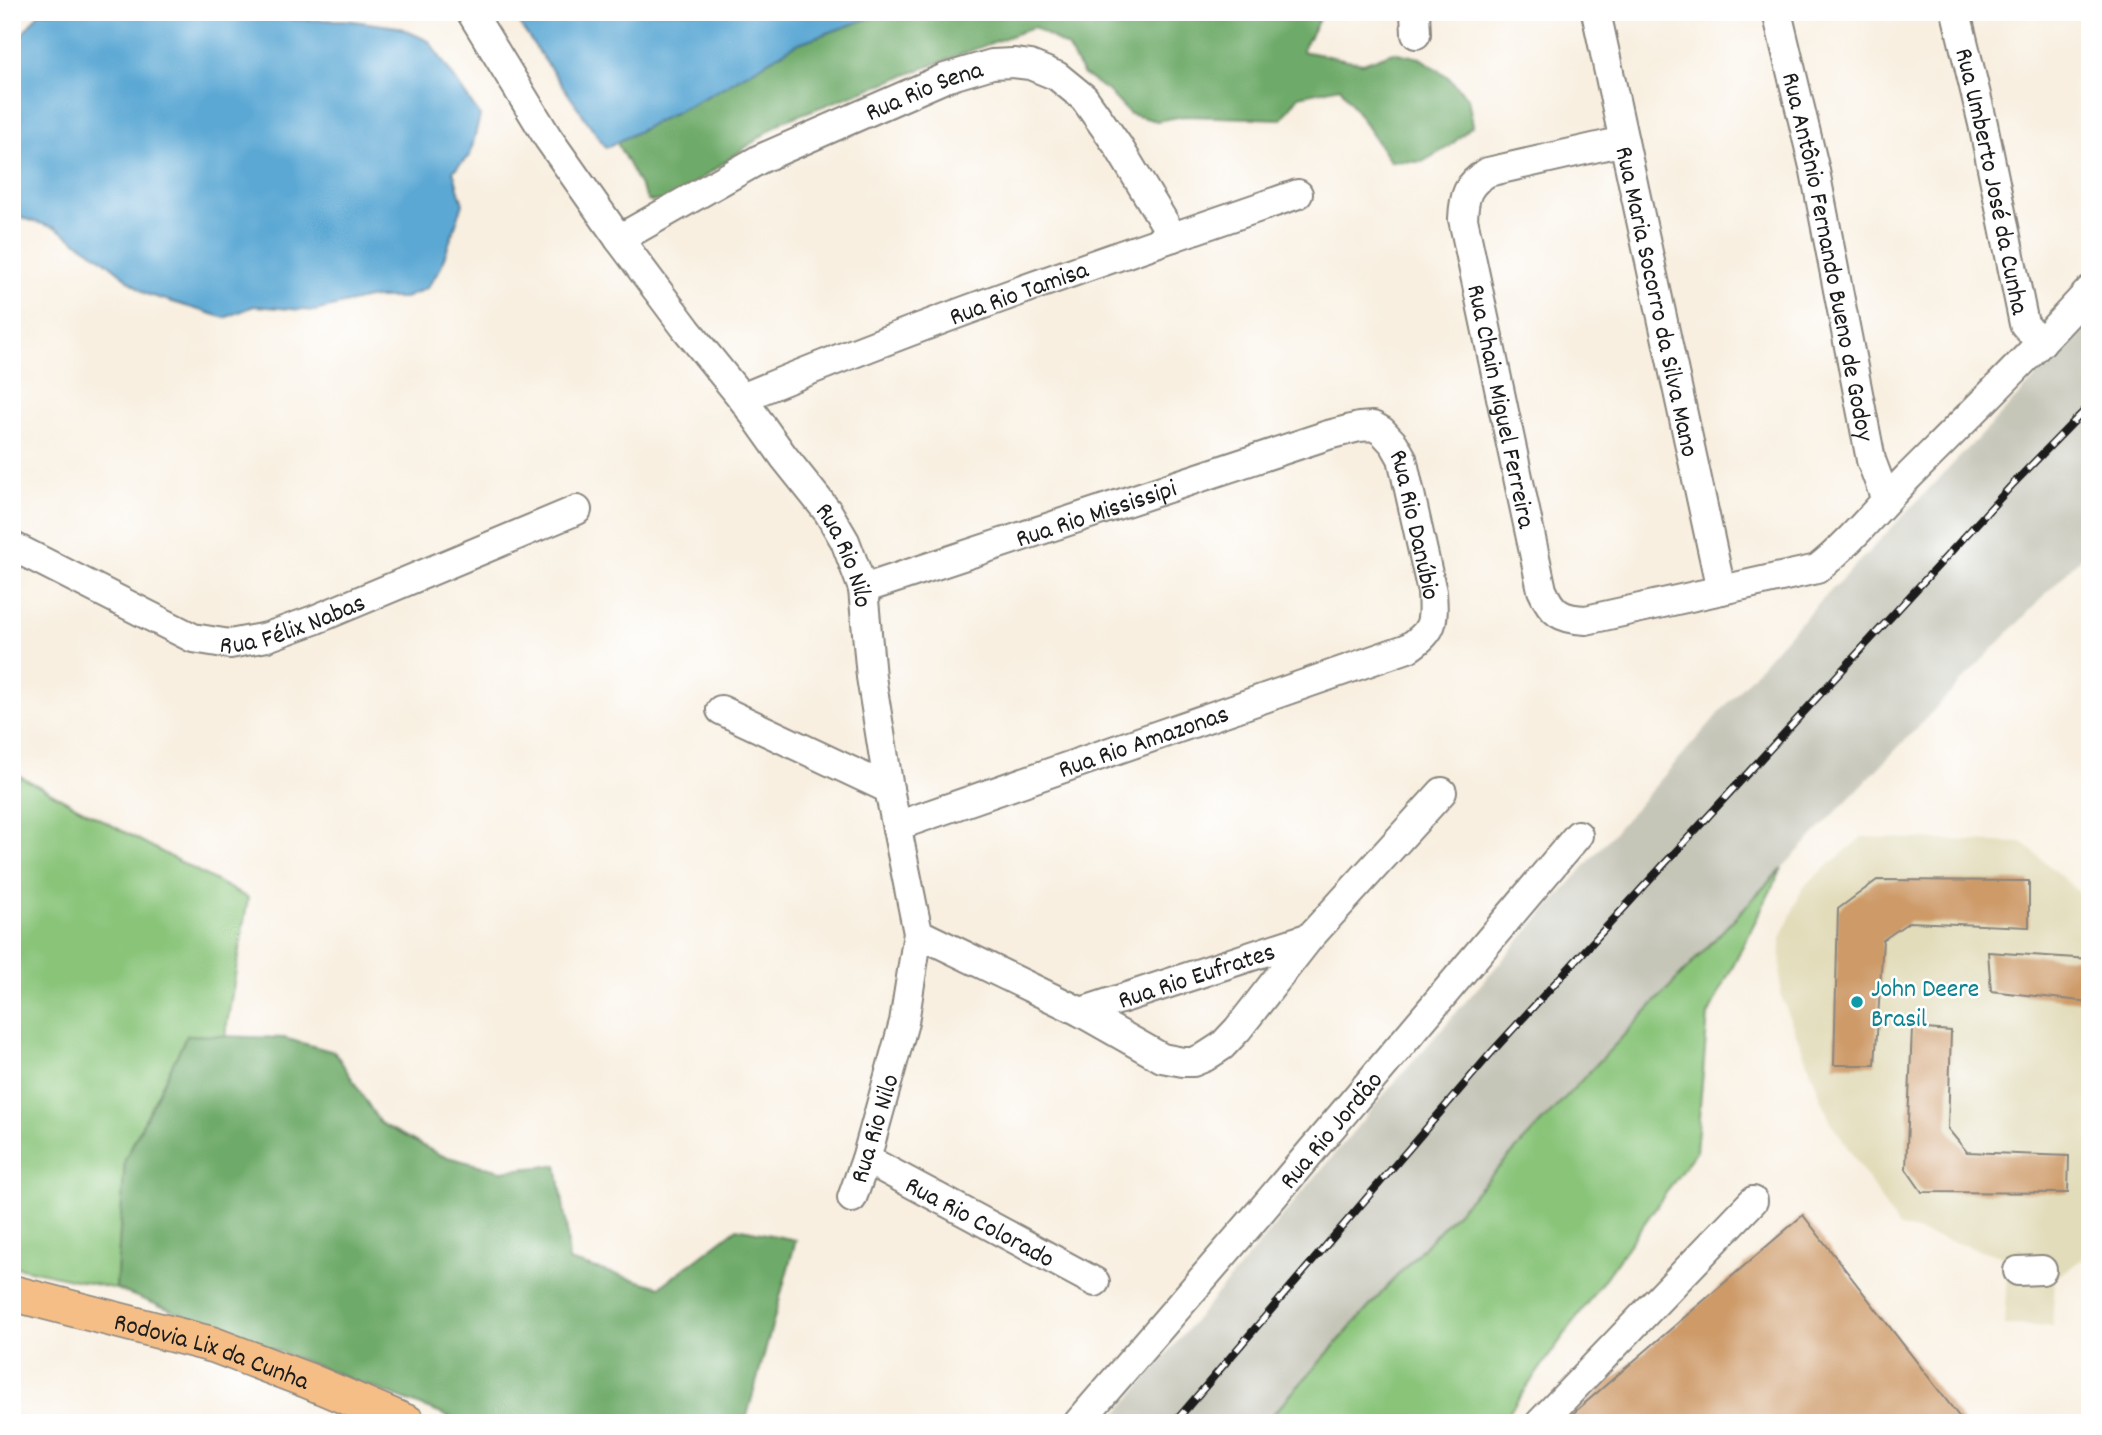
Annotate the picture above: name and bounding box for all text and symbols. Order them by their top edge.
street label: Rua Umberto José da Cunha [1943,45,2037,319]
street label: Rua Rio Sena [860,53,988,133]
street label: Rua Antônio Fernando Bueno de Godoy [1770,69,1882,445]
street label: Rua Maria Socorro da Silva Mano [1604,143,1707,461]
street label: Rua Rio Tamisa [945,253,1095,337]
street label: Rua Chain Miguel Ferreira [1455,281,1543,533]
street label: Rua Rio Danúbio [1379,443,1447,601]
street label: Rua Rio Mississipi [1012,471,1182,559]
street label: Rua Rio Nilo [805,495,880,609]
street label: Rua Félix Nabas [217,586,372,666]
street label: Rua Rio Amazonas [1054,697,1234,790]
street label: Rua Rio Eufrates [1114,935,1280,1021]
place label: John Deere Brasil [1871,972,1979,1039]
marker: John Deere Brasil [1849,994,1865,1010]
street label: Rua Rio Jordão [1272,1064,1393,1199]
street label: Rua Rio Nilo [842,1070,910,1188]
street label: Rua Rio Colorado [897,1168,1060,1279]
street label: Rodovia Lix da Cunha [109,1305,315,1402]

